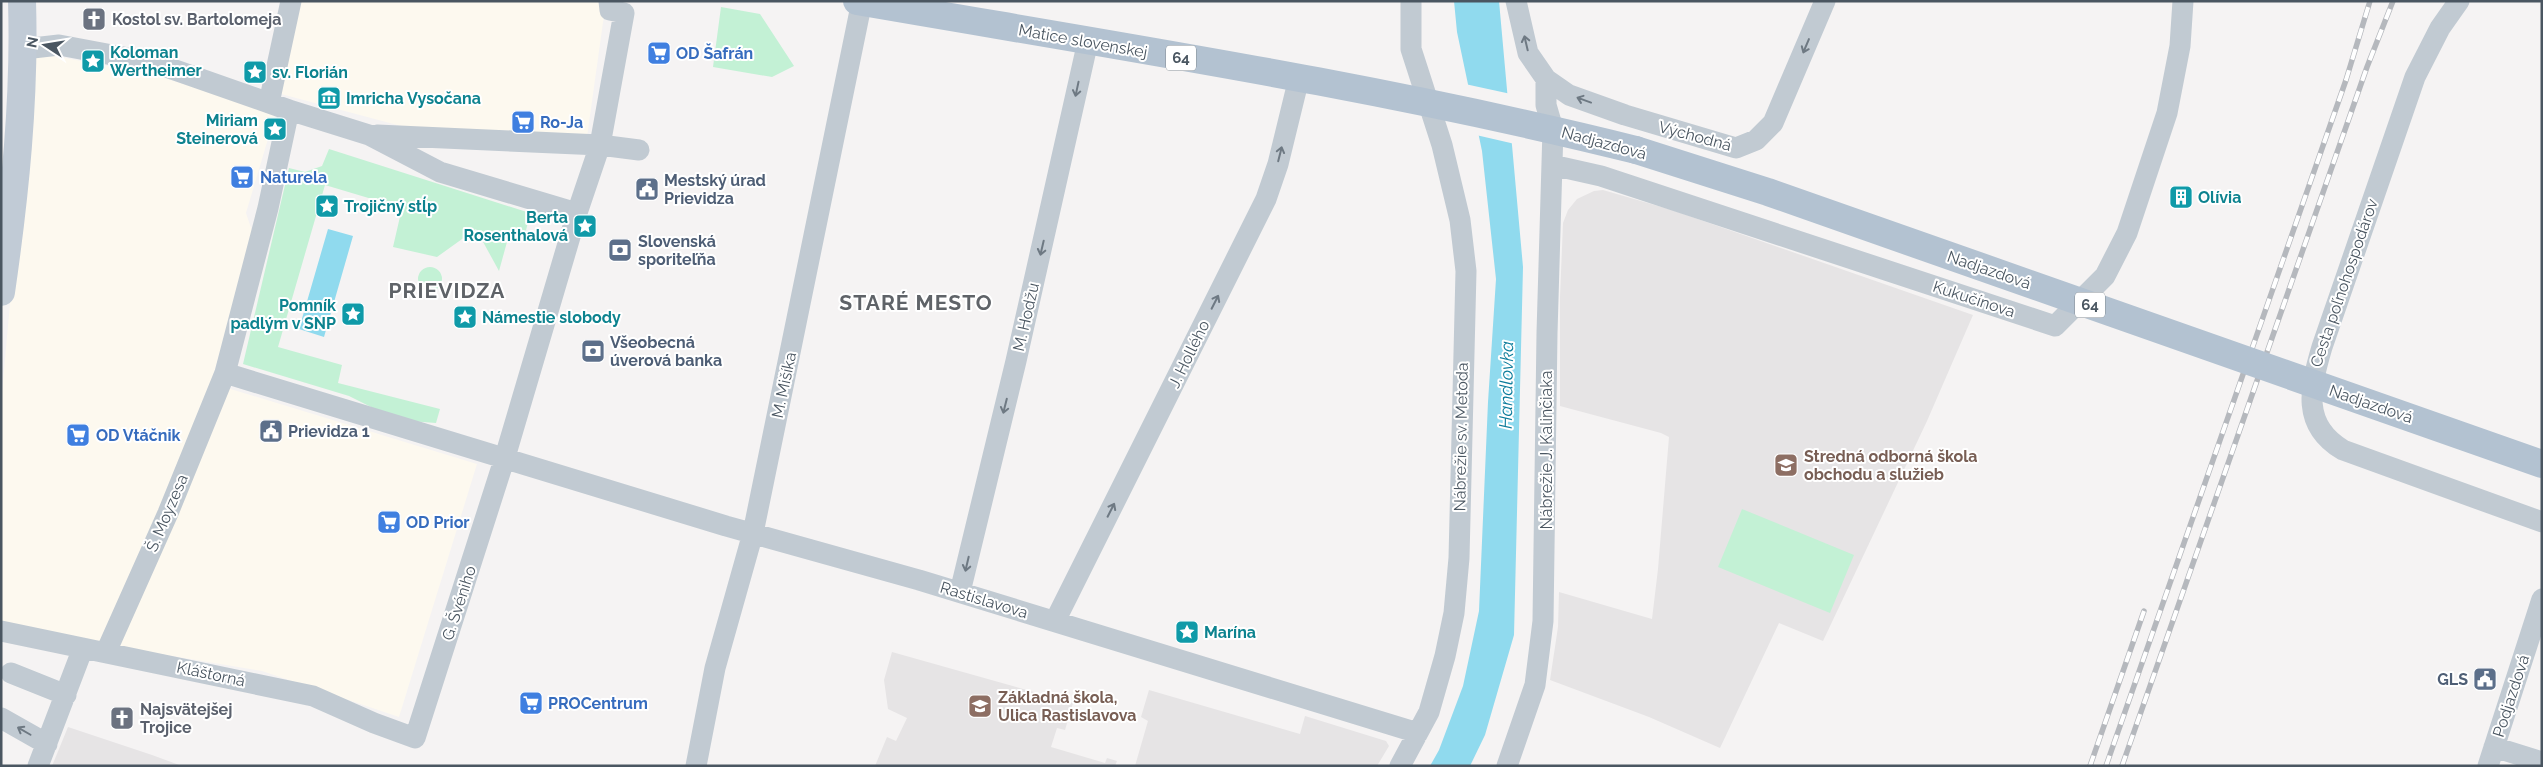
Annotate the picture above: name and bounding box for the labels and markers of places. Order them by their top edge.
church icon: Kostol sv. Bartolomeja [81,6,107,32]
place label: Kostol sv. Bartolomeja [112,10,281,29]
supermarket icon: OD Šafrán [646,40,672,66]
place label: Koloman Wertheimer [110,43,202,80]
place label: OD Šafrán [676,43,753,63]
place icon: Koloman Wertheimer [80,48,106,74]
place icon: sv. Florián [242,59,268,85]
place label: sv. Florián [272,63,348,82]
museum icon: Imricha Vysočana [316,85,342,111]
place label: Imricha Vysočana [346,89,481,108]
supermarket icon: Ro-Ja [510,109,536,135]
place label: Miriam Steinerová [176,111,258,148]
place label: Ro-Ja [540,113,583,132]
place icon: Miriam Steinerová [262,116,288,142]
supermarket icon: Naturela [229,164,255,190]
place label: Naturela [260,168,327,187]
place label: Mestský úrad Prievidza [664,171,766,208]
public building icon: Mestský úrad Prievidza [634,176,660,202]
building icon: Olívia [2168,184,2194,210]
place label: Olívia [2198,188,2241,207]
place icon: Trojičný stĺp [314,193,340,219]
place label: Trojičný stĺp [344,196,437,216]
place label: Berta Rosenthalová [464,208,568,245]
place icon: Berta Rosenthalová [572,213,598,239]
place label: Slovenská sporiteľňa [638,232,716,269]
bank icon: Slovenská sporiteľňa [607,237,633,263]
place label: Pomník padlým v SNP [230,296,336,333]
place icon: Pomník padlým v SNP [340,301,366,327]
place icon: Námestie slobody [452,304,478,330]
place label: Námestie slobody [482,308,621,327]
place label: Všeobecná úverová banka [610,333,722,370]
bank icon: Všeobecná úverová banka [580,338,606,364]
public building icon: Prievidza 1 [258,418,284,444]
supermarket icon: OD Vtáčnik [65,422,91,448]
place label: Prievidza 1 [288,422,370,441]
place label: OD Vtáčnik [96,426,181,445]
place label: Stredná odborná škola obchodu a služieb [1804,447,1978,484]
school or university icon: Stredná odborná škola obchodu a služieb [1773,452,1799,478]
supermarket icon: OD Prior [376,509,402,535]
place label: OD Prior [406,513,470,532]
place icon: Marína [1174,619,1200,645]
place label: Marína [1204,623,1256,642]
public building icon: GLS [2472,666,2498,692]
place label: GLS [2437,670,2468,689]
place label: Základná škola, Ulica Rastislavova [998,688,1136,725]
supermarket icon: PROCentrum [518,690,544,716]
school or university icon: Základná škola, Ulica Rastislavova [967,693,993,719]
place label: PROCentrum [548,694,648,713]
place label: Najsvätejšej Trojice [140,700,232,737]
church icon: Najsvätejšej Trojice [109,705,135,731]

